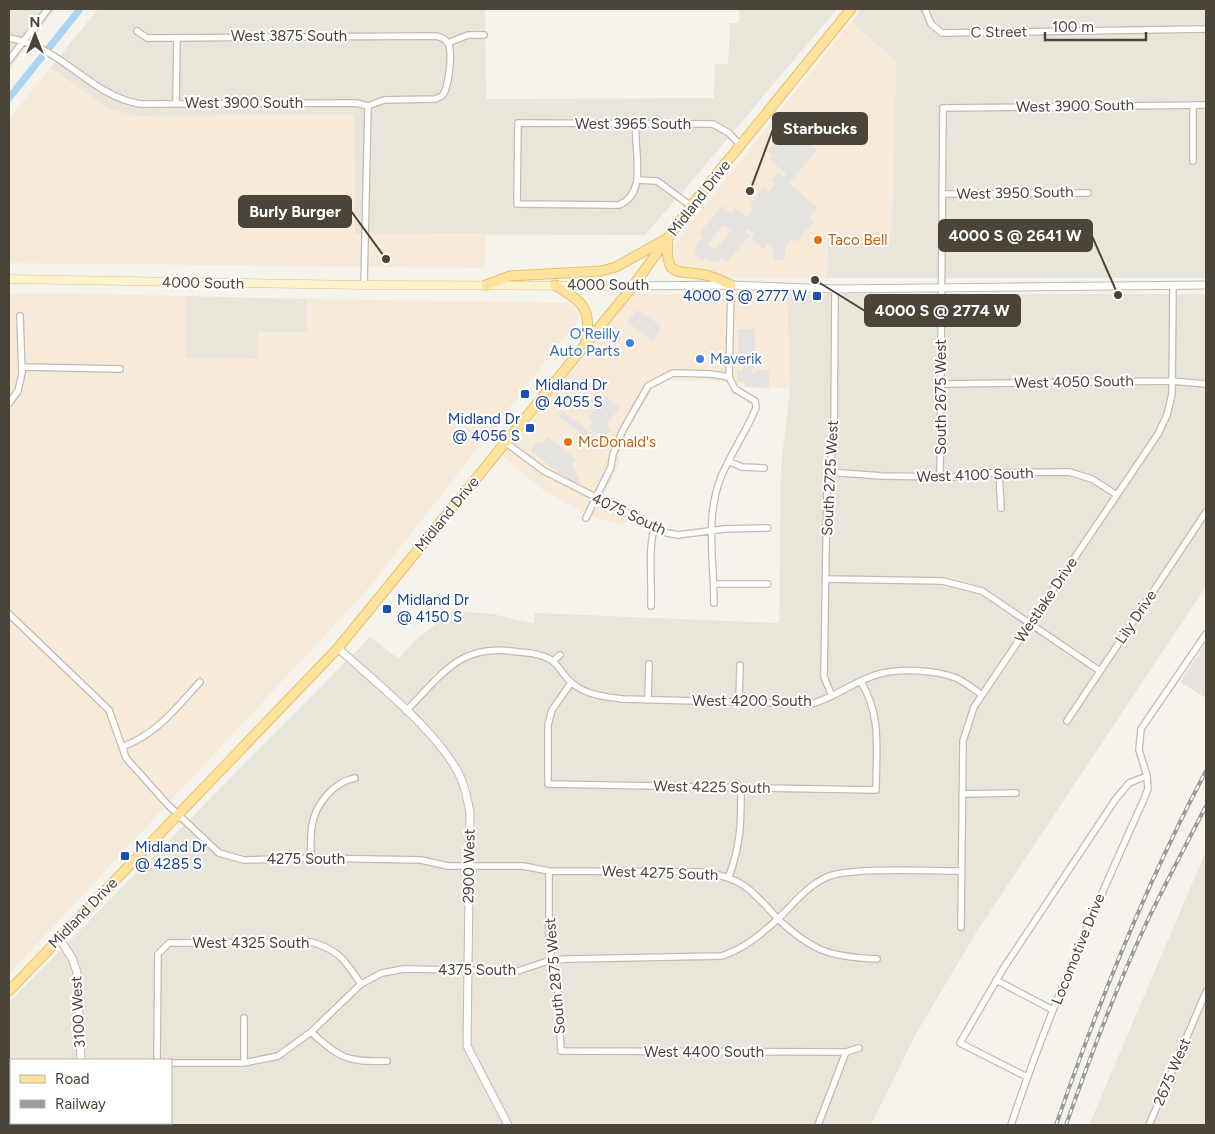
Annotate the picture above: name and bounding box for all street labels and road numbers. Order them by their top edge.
street label: C Street [971,23,1028,41]
street label: West 3875 South [231,27,347,45]
street label: West 3900 South [185,94,303,112]
street label: West 3900 South [1016,96,1134,116]
street label: West 3965 South [575,115,691,133]
street label: Midland Drive [664,156,734,240]
street label: West 3950 South [956,183,1074,203]
street label: 4000 South [162,273,244,293]
street label: 4000 South [567,276,649,294]
street label: South 2675 West [932,339,950,455]
street label: West 4050 South [1014,372,1134,392]
street label: South 2725 West [818,419,842,536]
street label: West 4100 South [916,464,1034,486]
street label: Midland Drive [411,473,483,555]
street label: 4075 South [589,489,669,539]
street label: Westlake Drive [1011,554,1081,646]
street label: Lily Drive [1112,587,1160,647]
street label: West 4200 South [692,692,812,710]
street label: West 4225 South [653,777,771,797]
street label: 2900 West [459,828,479,903]
street label: 4275 South [267,850,345,868]
street label: West 4275 South [601,862,719,884]
street label: Midland Drive [45,874,121,952]
street label: Locomotive Drive [1048,891,1108,1007]
street label: South 2875 West [541,917,569,1035]
street label: West 4325 South [193,934,309,952]
street label: 4375 South [438,961,516,979]
street label: 3100 West [67,975,89,1048]
street label: 2675 West [1150,1035,1194,1109]
street label: West 4400 South [644,1043,764,1061]

